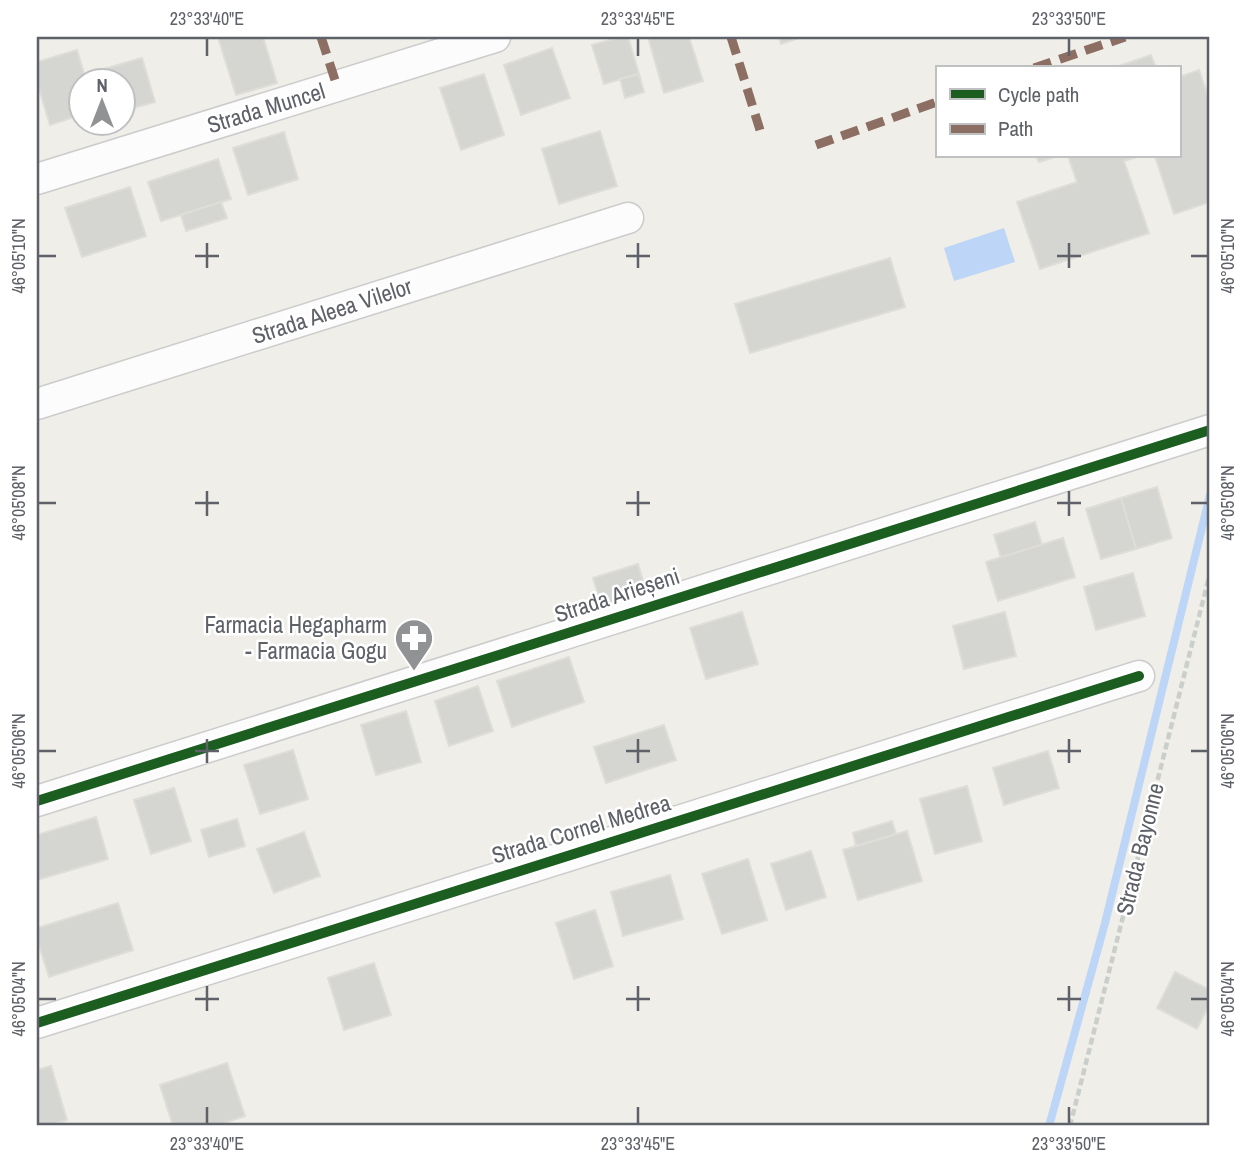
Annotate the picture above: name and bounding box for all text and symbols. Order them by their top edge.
text: 23°33'40"E [170,6,244,31]
text: 23°33'45"E [601,6,675,31]
text: 23°33'50"E [1032,6,1106,31]
north arrow [66,66,136,136]
legend [936,66,1180,158]
text: N [96,72,108,98]
street label: Strada Muncel [203,75,329,140]
text: Cycle path [998,80,1079,109]
text: Path [998,114,1033,143]
text: 46°05'10"N [6,218,31,294]
text: 46°05'10"N [1215,218,1240,294]
street label: Strada Aleea Vilelor [248,270,416,351]
text: 46°05'08"N [6,465,31,541]
text: 46°05'08"N [1215,465,1240,541]
street label: Strada Arieșeni [550,560,683,629]
place label: Farmacia Hegapharm - Farmacia Gogu [204,609,387,666]
pharmacy icon: Farmacia Hegapharm - Farmacia Gogu [393,617,435,672]
text: 46°05'06"N [6,713,31,789]
text: 46°05'06"N [1215,713,1240,789]
street label: Strada Bayonne [1108,780,1171,918]
street label: Strada Cornel Medrea [488,786,675,870]
text: 46°05'04"N [6,961,31,1037]
text: 46°05'04"N [1215,961,1240,1037]
text: 23°33'40"E [170,1131,244,1156]
text: 23°33'45"E [601,1131,675,1156]
text: 23°33'50"E [1032,1131,1106,1156]

